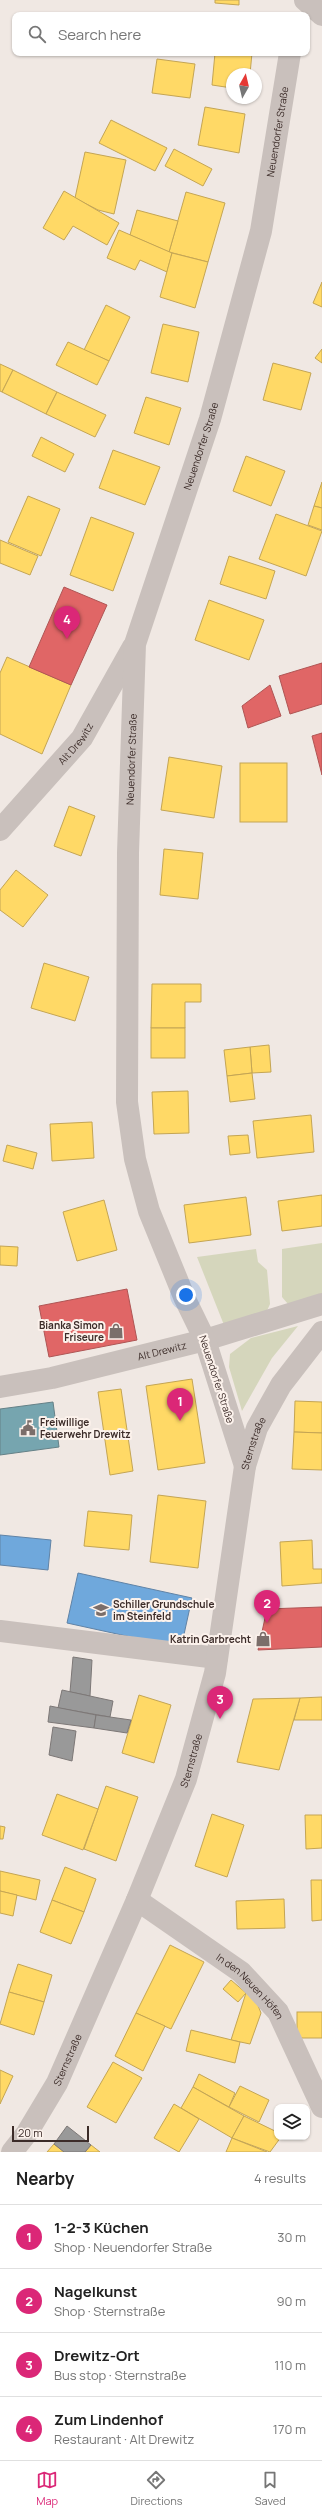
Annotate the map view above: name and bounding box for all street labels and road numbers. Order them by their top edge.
street label: Neuendorfer Straße [263,85,291,178]
street label: Neuendorfer Straße [180,400,221,492]
street label: Neuendorfer Straße [123,713,140,805]
street label: Alt Drewitz [55,720,96,767]
street label: Neuendorfer Straße [196,1333,238,1425]
street label: Alt Drewitz [136,1338,188,1364]
street label: Sternstraße [238,1414,269,1471]
street label: Sternstraße [176,1732,205,1790]
street label: In den Neuen Höfen [214,1950,287,2021]
street label: Sternstraße [50,2031,85,2088]

